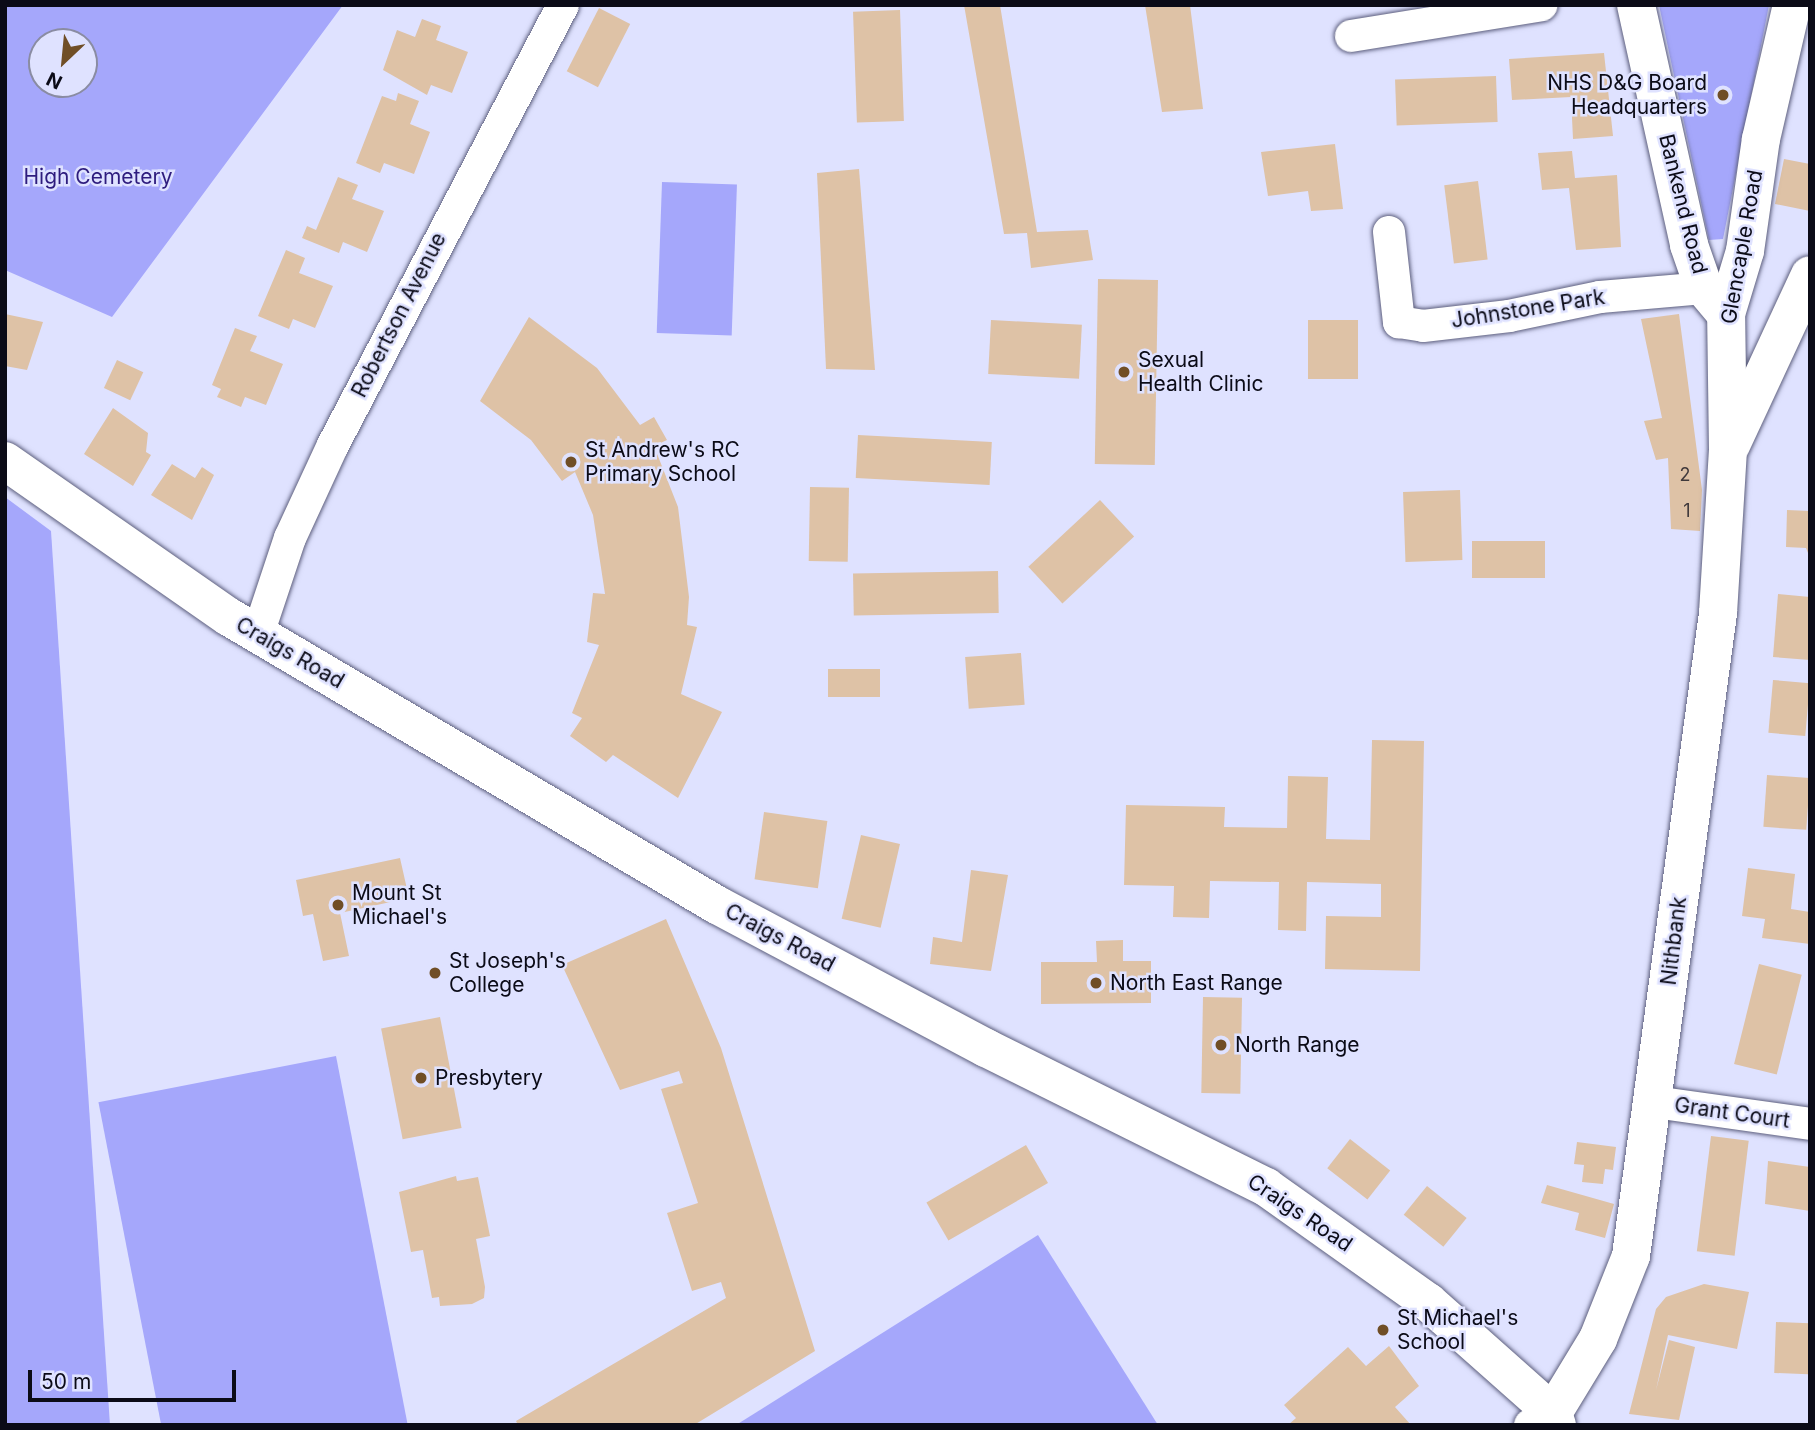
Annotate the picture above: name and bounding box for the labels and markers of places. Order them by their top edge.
place label: NHS D&G Board Headquarters [1547,70,1707,120]
marker: NHS D&G Board Headquarters [1713,85,1733,105]
place label: Sexual Health Clinic [1138,347,1263,397]
marker: Sexual Health Clinic [1116,364,1132,380]
place label: St Andrew's RC Primary School [585,437,740,487]
marker: St Andrew's RC Primary School [563,454,579,470]
place label: Mount St Michael's [352,880,447,930]
marker: Mount St Michael's [330,897,346,913]
place label: St Joseph's College [449,948,566,998]
marker: St Joseph's College [427,965,443,981]
place label: North East Range [1110,970,1283,996]
marker: North East Range [1088,975,1104,991]
place label: North Range [1235,1032,1360,1058]
marker: North Range [1213,1037,1229,1053]
place label: Presbytery [435,1065,543,1091]
marker: Presbytery [413,1070,429,1086]
place label: St Michael's School [1397,1305,1518,1355]
marker: St Michael's School [1375,1322,1391,1338]

